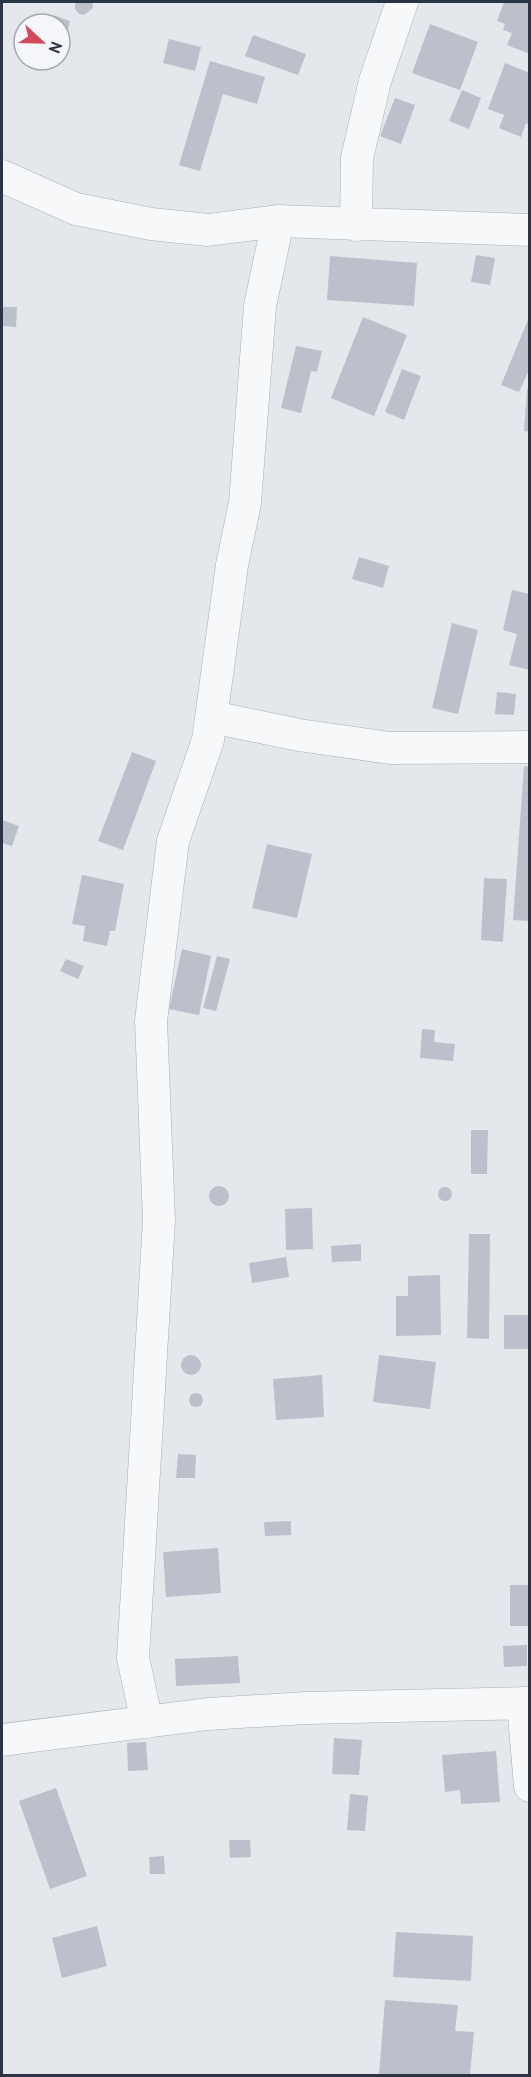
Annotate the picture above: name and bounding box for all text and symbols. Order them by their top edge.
north arrow [12,12,72,72]
text: N [45,39,67,56]

